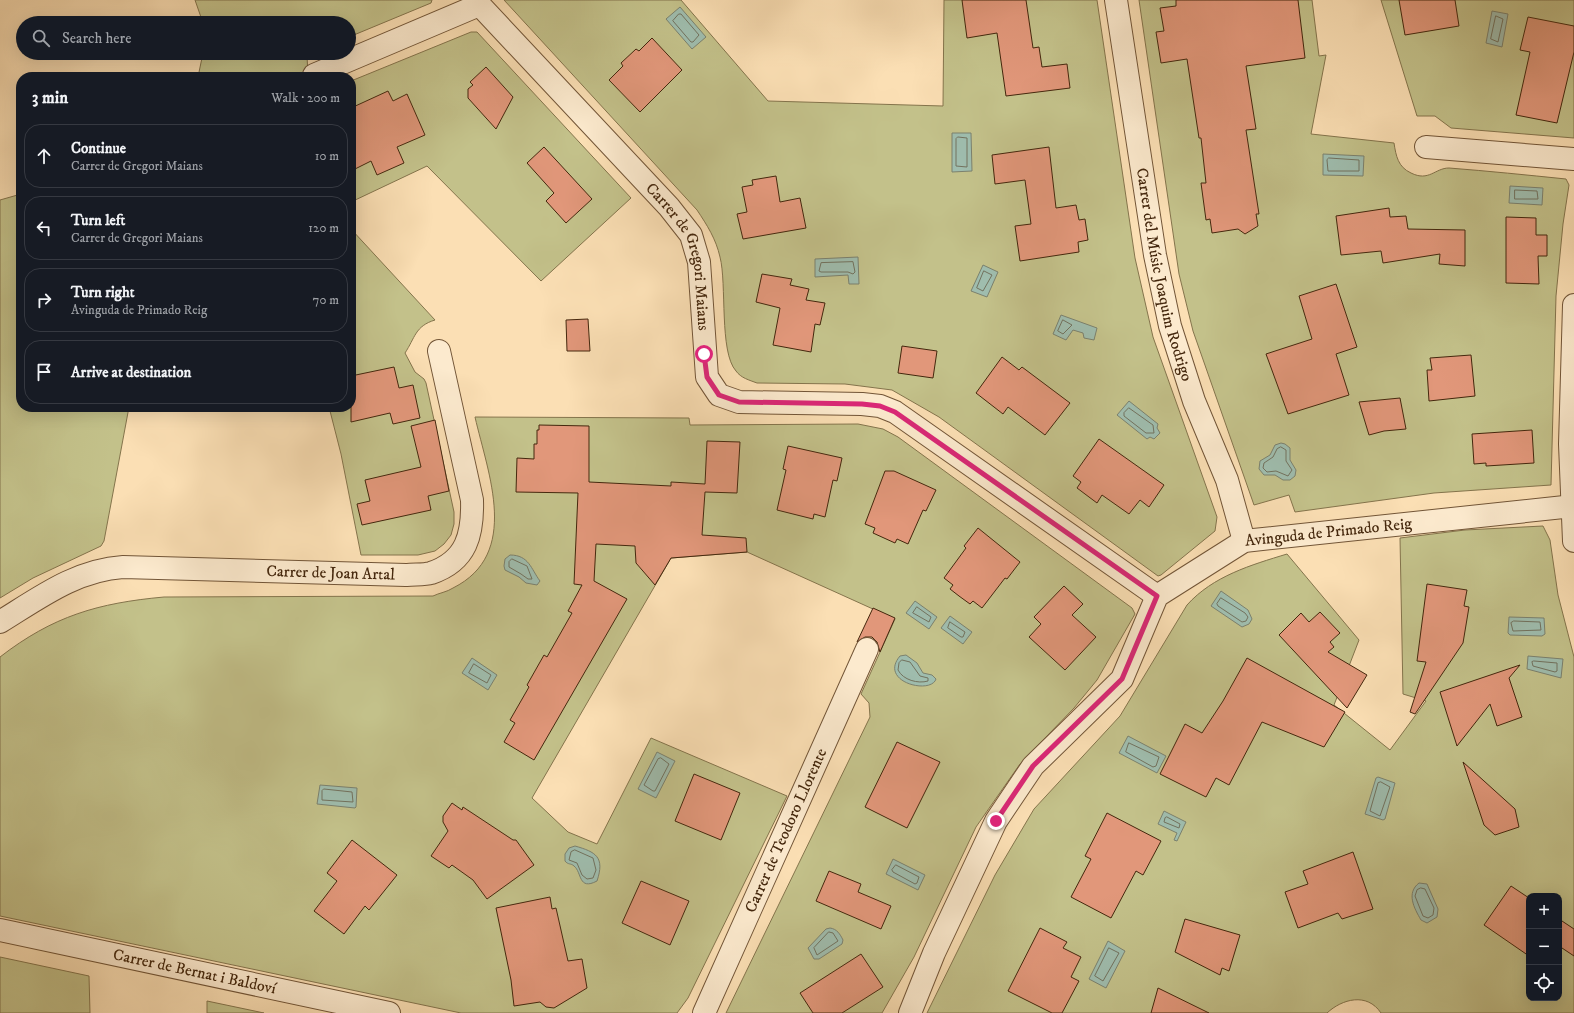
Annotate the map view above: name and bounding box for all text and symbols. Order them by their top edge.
search box [16,16,356,60]
icon: search [30,27,52,49]
text: Search here [62,29,131,48]
text: 3 min [32,87,68,109]
text: Walk · 200 m [271,90,340,106]
text: Continue [71,139,126,158]
icon: ahead [33,145,55,167]
text: 10 m [315,148,339,164]
text: Carrer de Gregori Maians [71,158,203,174]
street label: Carrer del Músic Joaquim Rodrigo [1132,167,1197,384]
street label: Carrer de Gregori Maians [641,178,714,331]
text: Turn left [71,211,125,230]
icon: left [33,217,55,239]
text: 120 m [308,220,339,236]
text: Carrer de Gregori Maians [71,230,203,246]
text: Turn right [71,283,134,302]
icon: right [33,289,55,311]
text: 70 m [313,292,339,308]
text: Avinguda de Primado Reig [71,302,207,318]
route start [695,345,713,363]
icon: arrive [33,361,55,383]
text: Arrive at destination [71,363,191,382]
street label: Avinguda de Primado Reig [1244,513,1413,551]
street label: Carrer de Joan Artal [266,561,395,585]
street label: Carrer de Teodoro Llorente [740,745,831,916]
route end [987,812,1005,830]
map controls [1526,893,1562,1001]
button: + [1526,893,1562,929]
button: − [1526,929,1562,965]
street label: Carrer de Bernat i Baldoví [111,944,279,999]
button: locate [1526,965,1562,1001]

